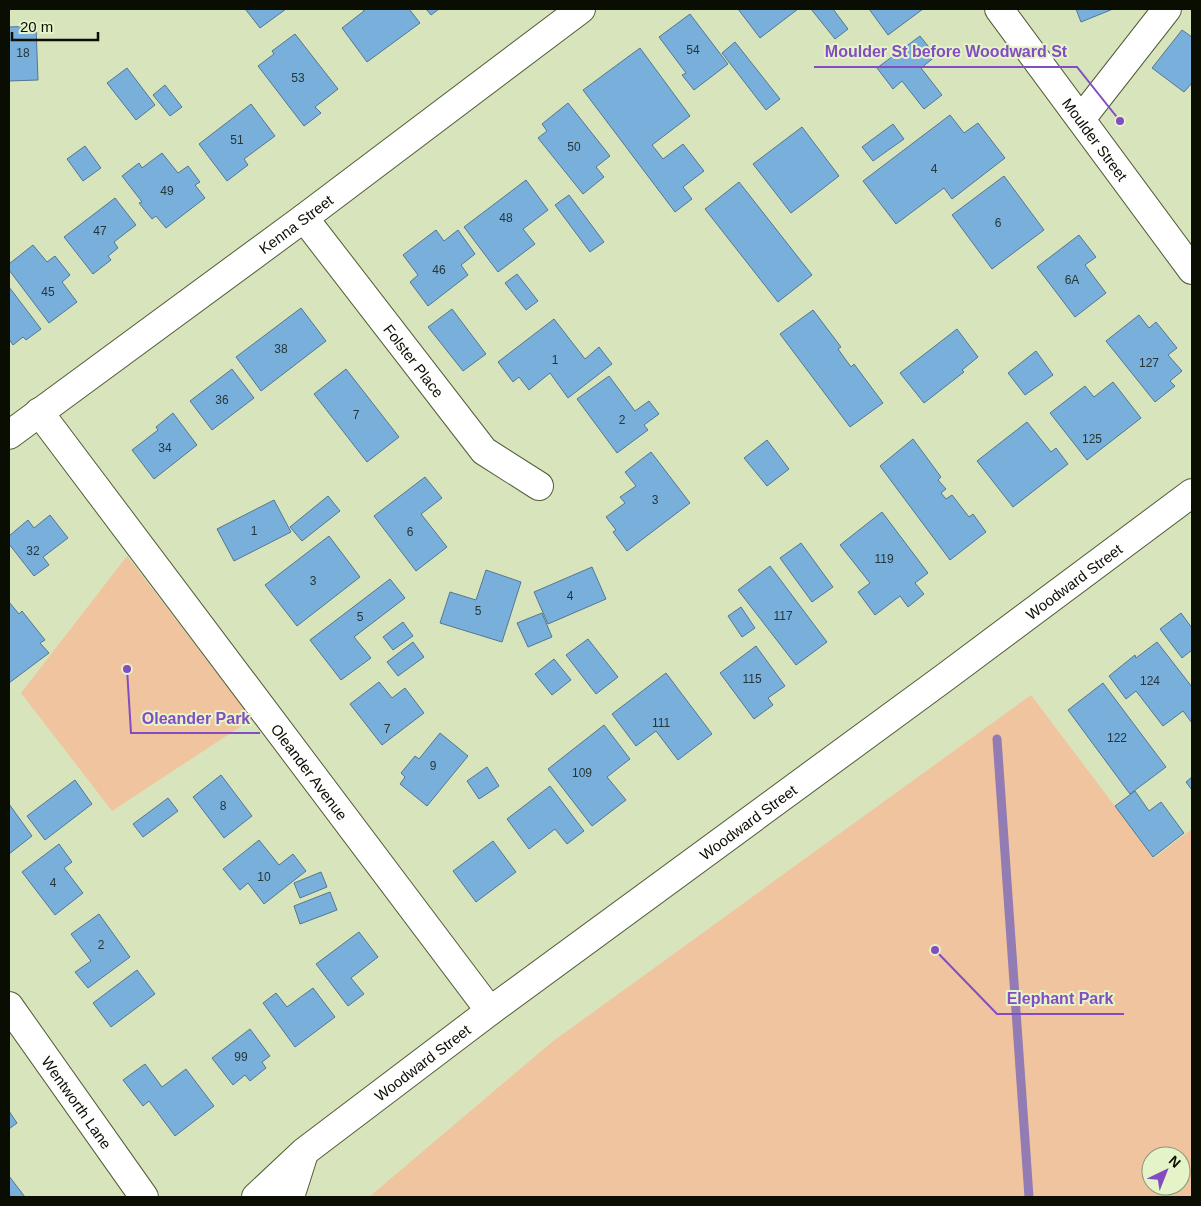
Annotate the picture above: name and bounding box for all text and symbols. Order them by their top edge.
scale bar [12,10,99,42]
text: 20 m [20,18,53,35]
callout: Moulder St before Woodward St [814,36,1077,67]
house number: 54 [686,43,700,57]
text: Moulder St before Woodward St [825,43,1068,60]
house number: 18 [16,46,30,60]
house number: 53 [291,71,305,85]
street label: Moulder Street [1059,95,1132,185]
house number: 51 [230,133,244,147]
house number: 50 [567,140,581,154]
house number: 4 [931,162,938,176]
house number: 49 [160,184,174,198]
street label: Kenna Street [255,190,337,257]
house number: 48 [499,211,513,225]
house number: 6 [995,216,1002,230]
house number: 47 [93,224,107,238]
house number: 46 [432,263,446,277]
house number: 6A [1065,273,1079,287]
house number: 45 [41,285,55,299]
street label: Folster Place [381,321,448,400]
house number: 38 [274,342,288,356]
house number: 1 [552,353,559,367]
house number: 127 [1139,356,1159,370]
house number: 36 [215,393,229,407]
house number: 7 [353,408,360,422]
house number: 2 [619,413,626,427]
house number: 125 [1082,432,1102,446]
house number: 34 [158,441,172,455]
house number: 3 [652,493,659,507]
house number: 1 [251,524,258,538]
house number: 6 [407,525,414,539]
street label: Woodward Street [1022,539,1126,623]
house number: 32 [26,544,40,558]
house number: 119 [874,552,894,566]
house number: 3 [310,574,317,588]
house number: 4 [567,589,574,603]
house number: 5 [475,604,482,618]
house number: 117 [773,609,793,623]
house number: 5 [357,610,364,624]
house number: 115 [742,672,762,686]
house number: 124 [1140,674,1160,688]
callout: Oleander Park [131,702,260,733]
text: Oleander Park [142,710,250,727]
house number: 111 [652,716,670,730]
street label: Oleander Avenue [268,720,351,823]
house number: 7 [384,722,391,736]
house number: 122 [1107,731,1127,745]
house number: 9 [430,759,437,773]
house number: 109 [572,766,592,780]
street label: Woodward Street [696,780,800,863]
house number: 8 [220,799,227,813]
house number: 10 [257,870,271,884]
house number: 4 [50,876,57,890]
house number: 2 [98,938,105,952]
callout: Elephant Park [997,983,1124,1014]
text: Elephant Park [1007,990,1113,1007]
street label: Woodward Street [371,1020,474,1104]
house number: 99 [234,1050,248,1064]
street label: Wentworth Lane [39,1053,116,1152]
north arrow [1141,1146,1191,1196]
text: N [1166,1152,1184,1171]

